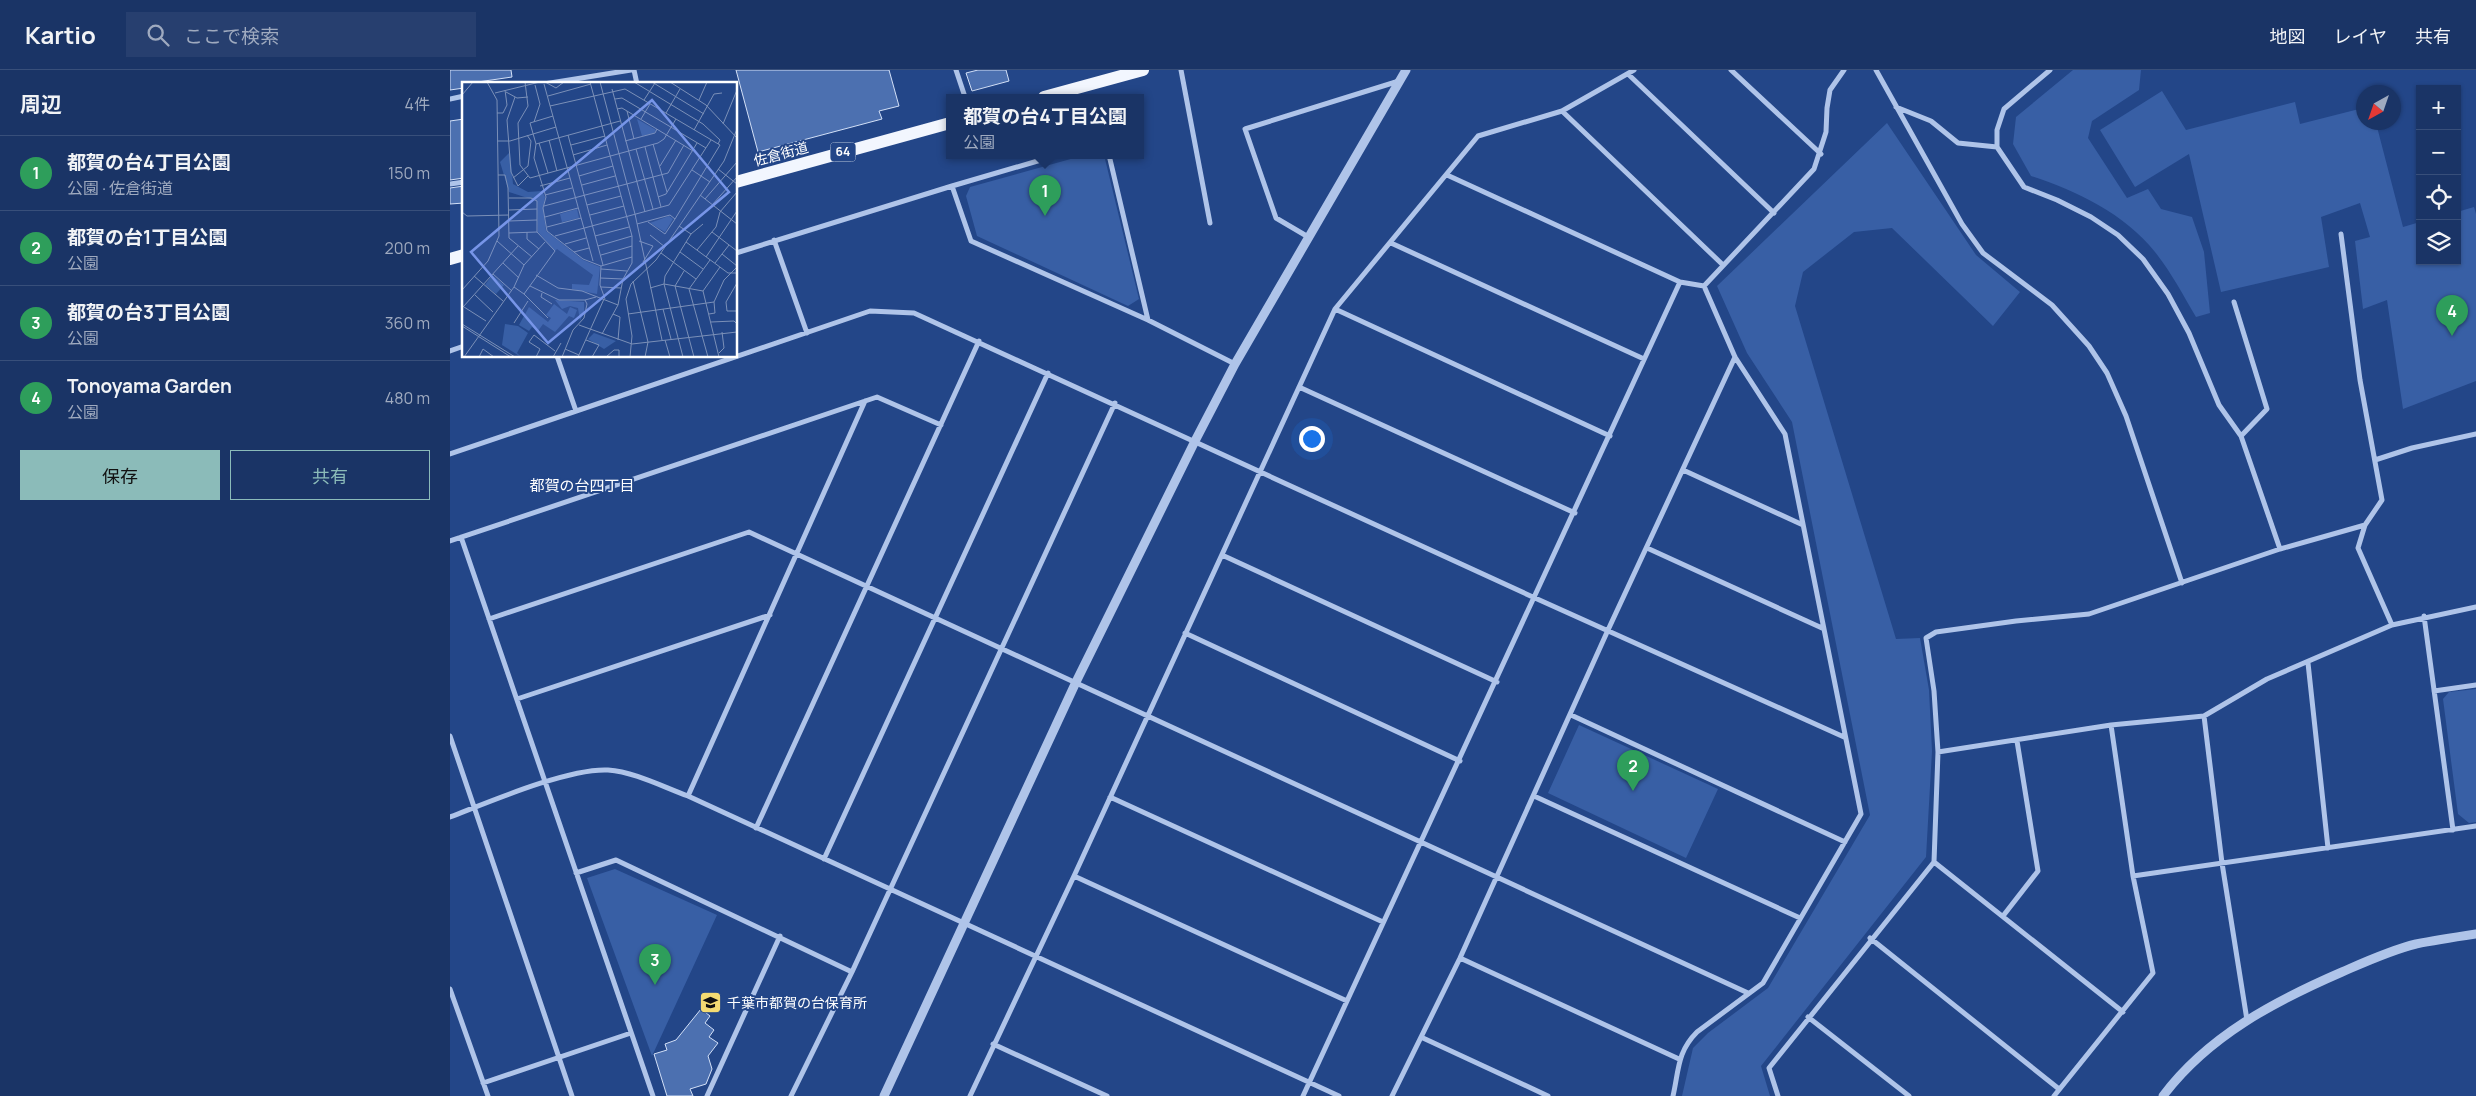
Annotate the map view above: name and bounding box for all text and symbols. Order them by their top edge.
search box [126,12,476,57]
text: Kartio [25,18,96,51]
icon: search [144,21,172,49]
text: ここで検索 [184,23,279,49]
text: 地図 [2270,24,2306,48]
text: レイヤ [2334,24,2387,48]
text: 共有 [2415,24,2451,48]
inset map [462,82,738,358]
north arrow [2356,85,2401,130]
map controls [2416,85,2461,265]
button: + [2416,85,2461,130]
text: 周辺 [20,90,62,118]
text: 4件 [405,93,430,115]
popup [946,94,1144,159]
text: 都賀の台4丁目公園 [963,103,1127,129]
button: − [2416,130,2461,175]
text: 公園 [963,131,995,153]
street label: 佐倉街道 [751,137,810,170]
road number: 64 [830,142,856,161]
text: 都賀の台4丁目公園 [67,149,231,175]
text: 1 [32,162,40,184]
text: 150 m [388,162,430,184]
pin: 1 [1029,175,1061,216]
button: locate [2416,175,2461,220]
text: 公園 · 佐倉街道 [67,177,173,199]
button: layers [2416,220,2461,265]
text: 都賀の台1丁目公園 [67,224,227,250]
text: 2 [31,237,41,259]
text: 200 m [385,237,430,259]
text: 公園 [67,252,99,274]
pin: 4 [2436,295,2468,336]
text: 都賀の台3丁目公園 [67,299,230,325]
text: 3 [31,312,41,334]
text: 360 m [385,312,430,334]
text: 公園 [67,327,99,349]
text: Tonoyama Garden [67,373,232,399]
text: 4 [31,387,41,409]
text: 480 m [385,387,430,409]
text: 公園 [67,401,99,423]
your location [1299,426,1325,452]
button: 保存 [20,450,220,500]
button: 共有 [230,450,430,500]
district label: 都賀の台四丁目 [529,475,635,496]
pin: 2 [1617,750,1649,791]
pin: 3 [639,944,671,985]
school or university icon: 千葉市都賀の台保育所 [699,991,723,1015]
place label: 千葉市都賀の台保育所 [727,993,867,1012]

